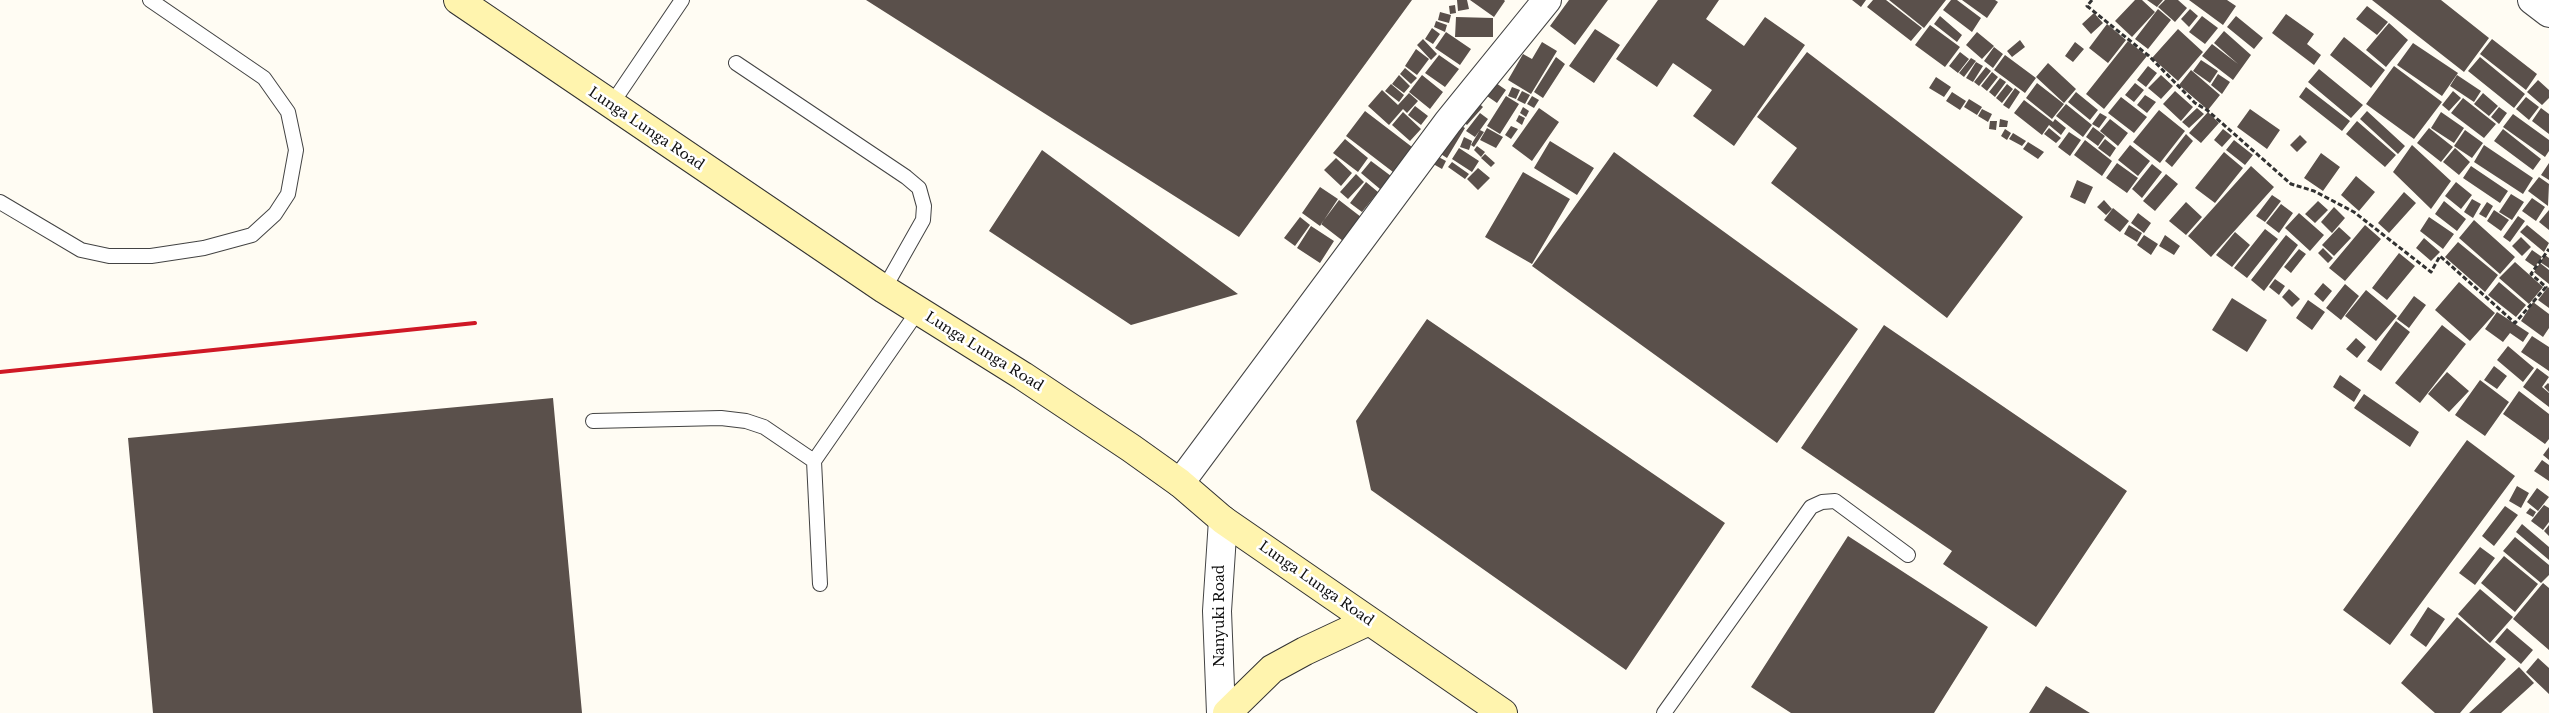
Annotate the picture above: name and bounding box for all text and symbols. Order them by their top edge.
street label: Lunga Lunga Road [585,84,707,174]
street label: Lunga Lunga Road [922,309,1046,395]
street label: Lunga Lunga Road [1255,538,1377,630]
street label: Nanyuki Road [1212,565,1228,667]

